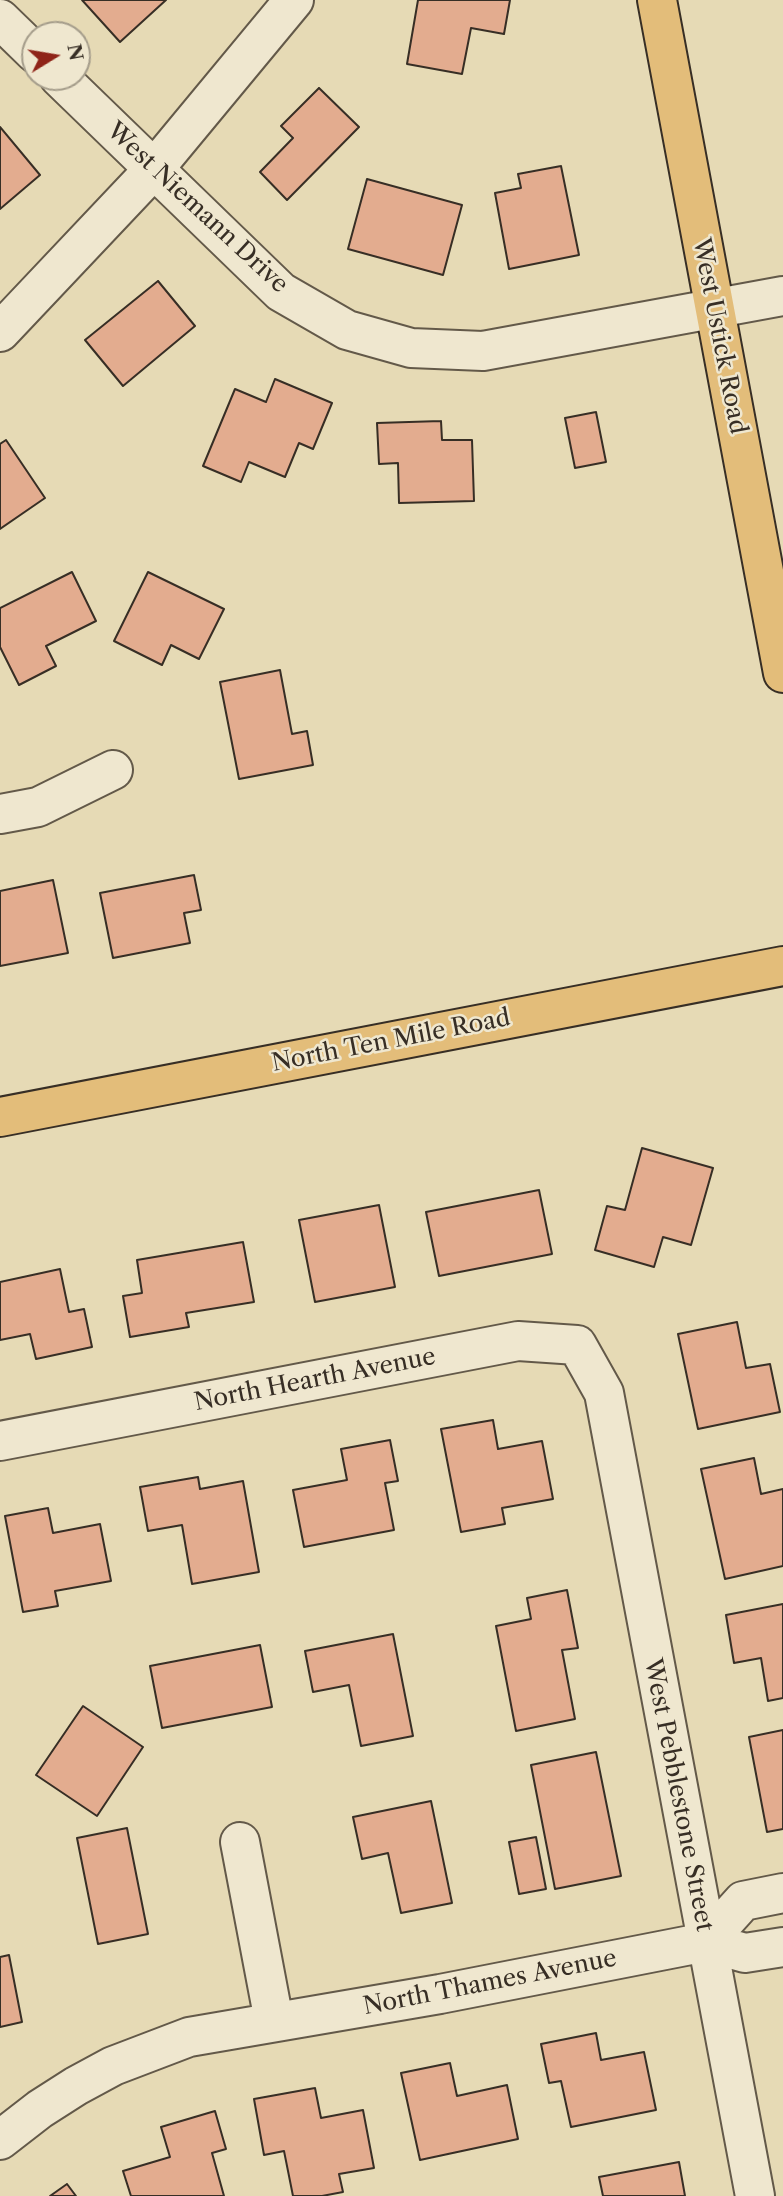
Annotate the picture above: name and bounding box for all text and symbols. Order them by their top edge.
north arrow [21,21,91,91]
text: N [62,42,88,63]
street label: West Niemann Drive [100,117,294,299]
street label: West Ustick Road [686,236,752,436]
street label: North Ten Mile Road [269,1004,513,1078]
street label: North Hearth Avenue [192,1342,438,1418]
street label: West Pebblestone Street [637,1656,719,1934]
street label: North Thames Avenue [361,1944,619,2022]

